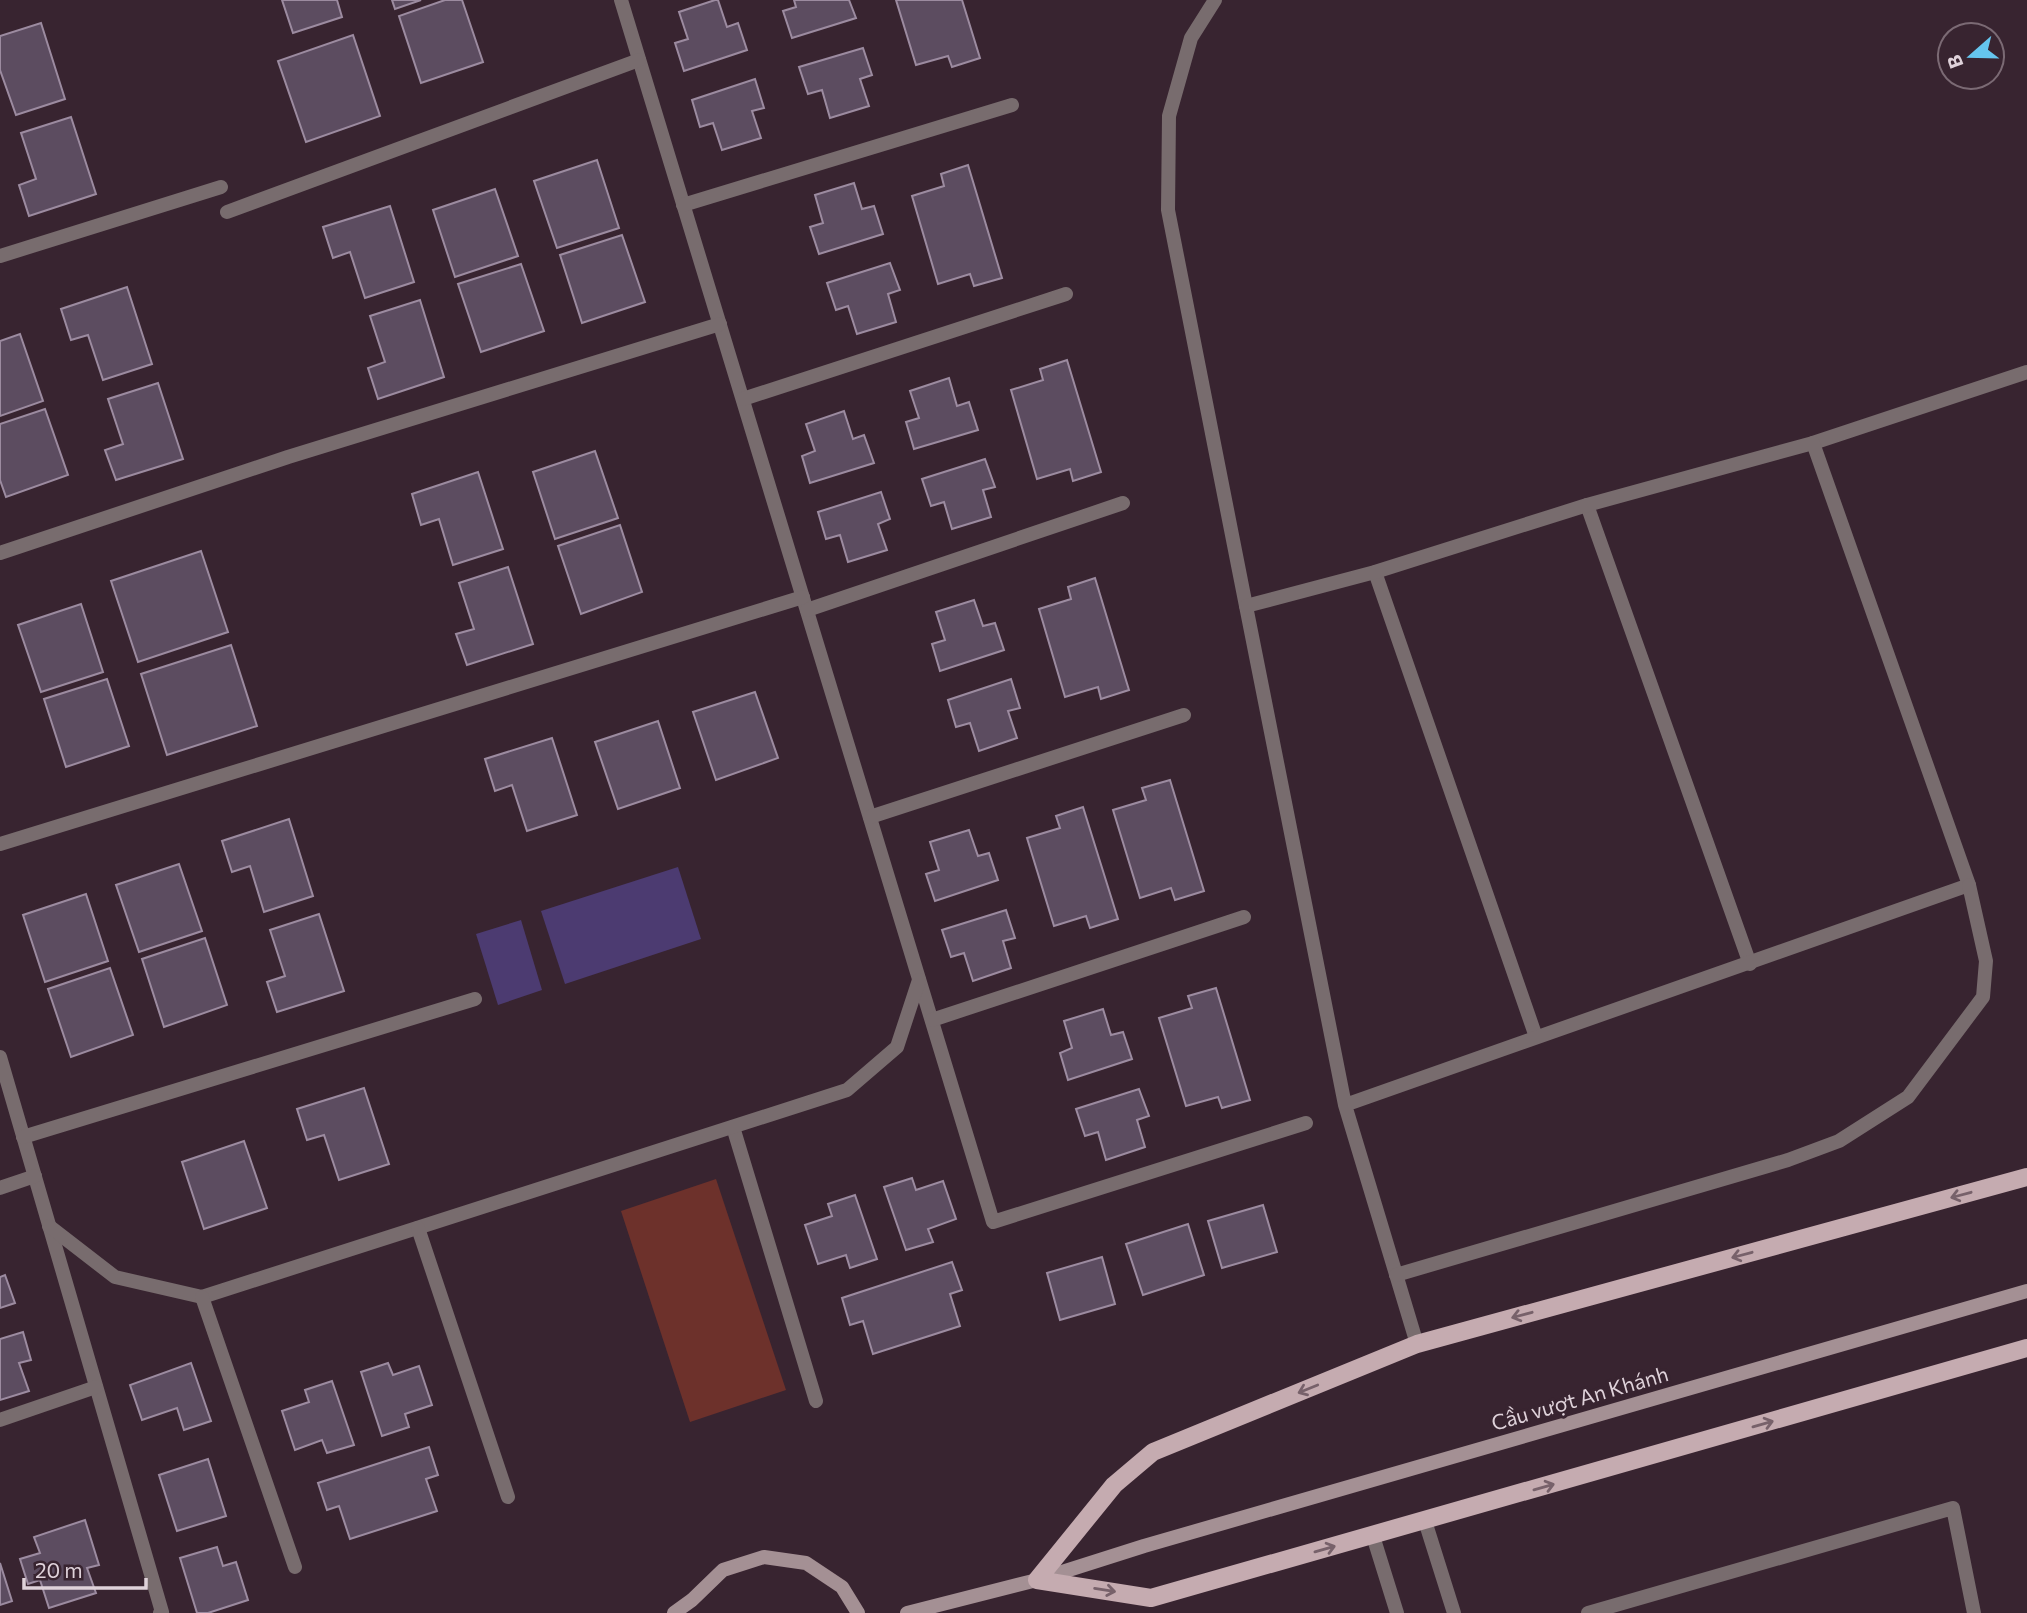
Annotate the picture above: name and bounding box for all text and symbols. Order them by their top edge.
north arrow [1936,21,2006,91]
text: B [1942,52,1968,72]
one-way arrow [1950,1189,1972,1202]
one-way arrow [1731,1249,1754,1262]
one-way arrow [1512,1310,1534,1323]
street label: Cầu vượt An Khánh [1488,1360,1671,1435]
one-way arrow [1297,1383,1319,1396]
one-way arrow [1751,1416,1773,1429]
one-way arrow [1533,1479,1555,1492]
one-way arrow [1314,1542,1336,1555]
scale bar [24,1546,147,1590]
text: 20 m [35,1557,83,1582]
one-way arrow [1093,1584,1116,1597]

